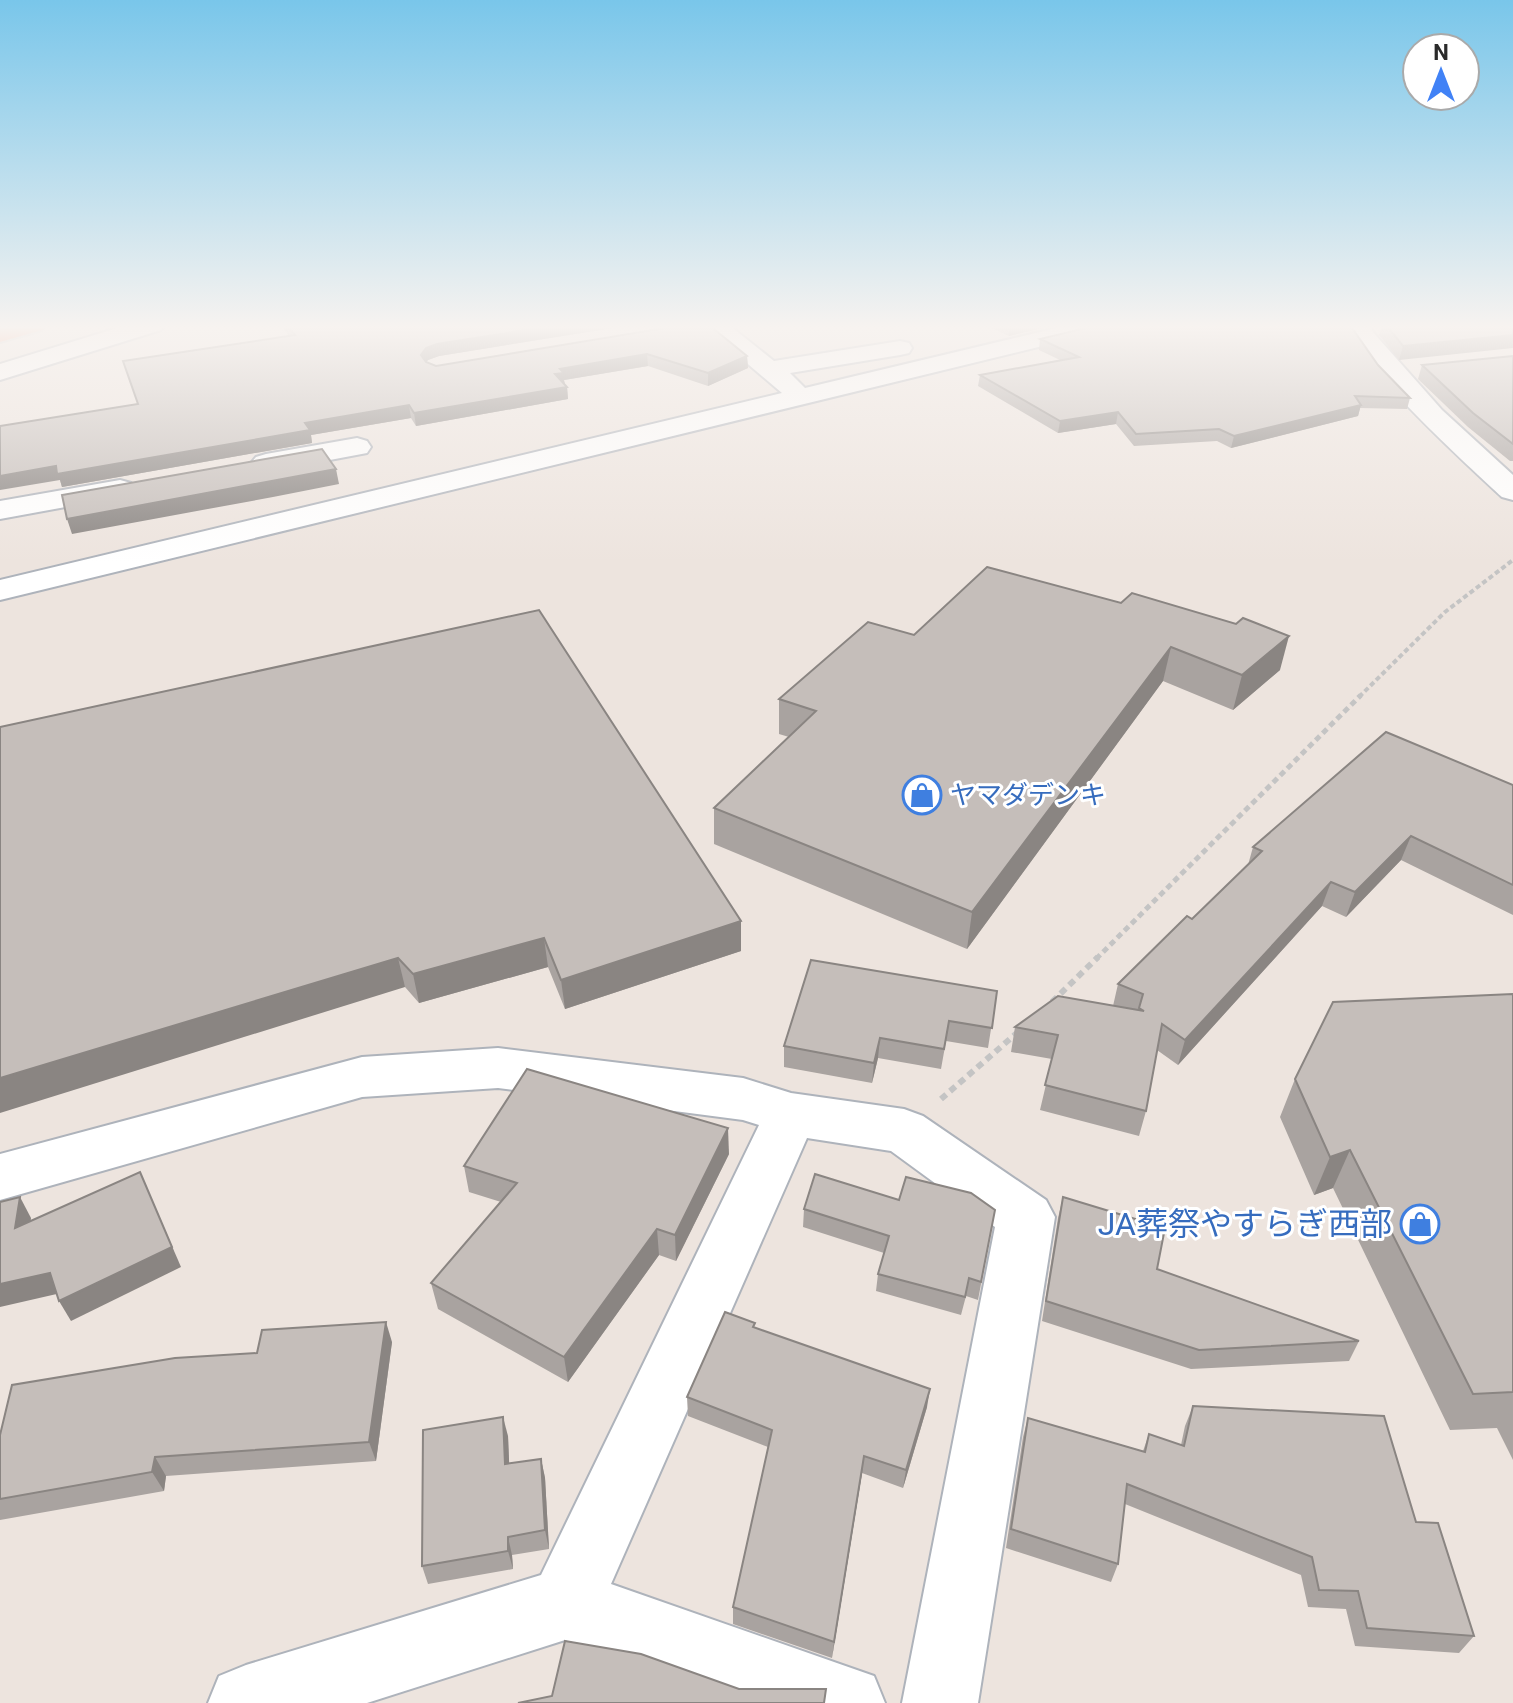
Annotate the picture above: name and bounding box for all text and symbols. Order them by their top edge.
north arrow [1401,32,1481,112]
text: N [1433,40,1449,65]
shop icon: ヤマダデンキ [901,774,943,816]
place label: ヤマダデンキ [950,780,1106,810]
shop icon: JA葬祭やすらぎ西部 [1399,1203,1441,1245]
place label: JA葬祭やすらぎ西部 [1098,1205,1392,1243]

